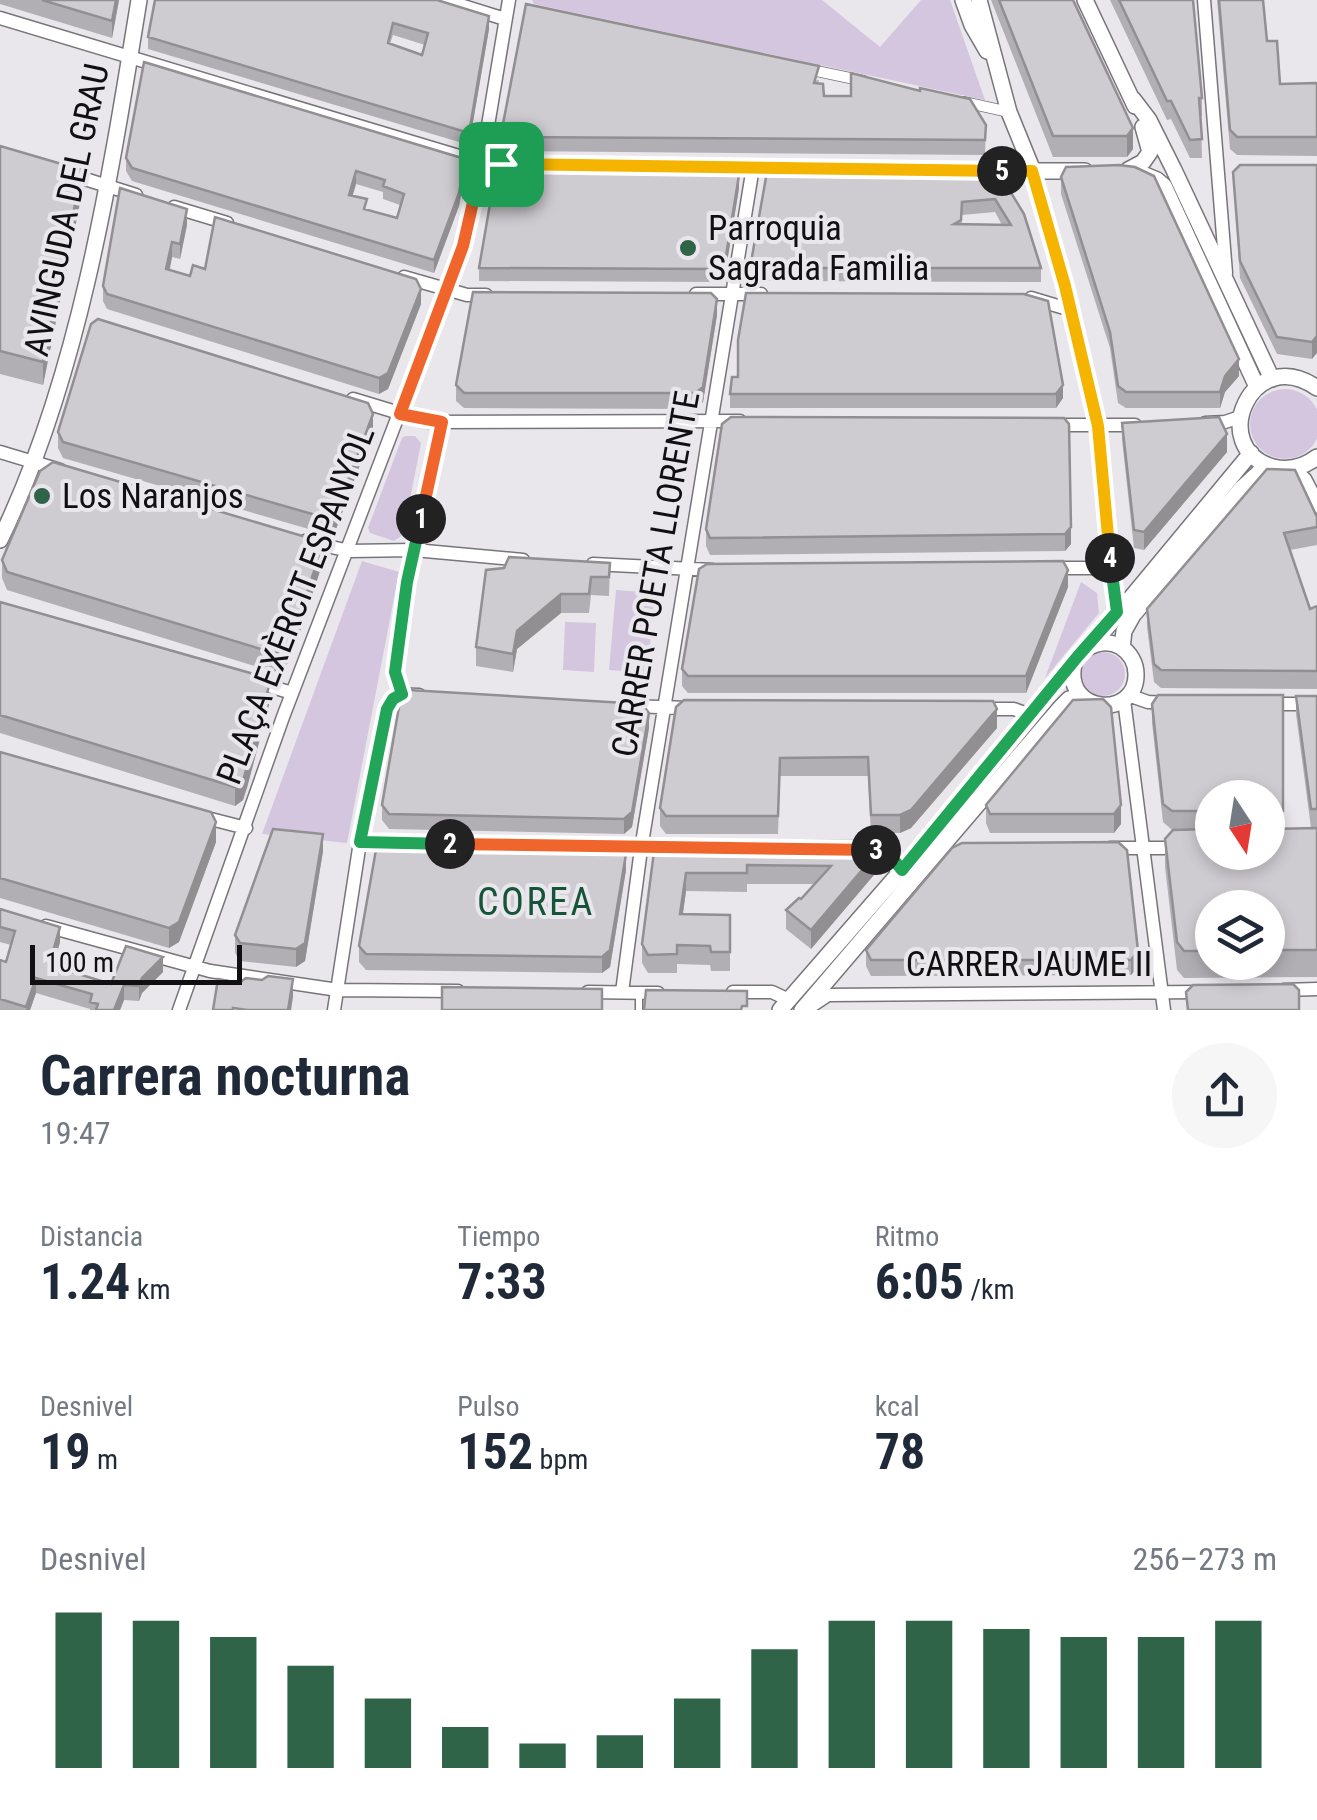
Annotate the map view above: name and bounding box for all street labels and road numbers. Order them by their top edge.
street label: AVINGUDA DEL GRAU [16,60,118,360]
street label: CARRER POETA LLORENTE [604,388,708,760]
street label: PLAÇA EXÈRCIT ESPANYOL [209,420,383,790]
street label: CARRER JAUME II [906,944,1152,985]

